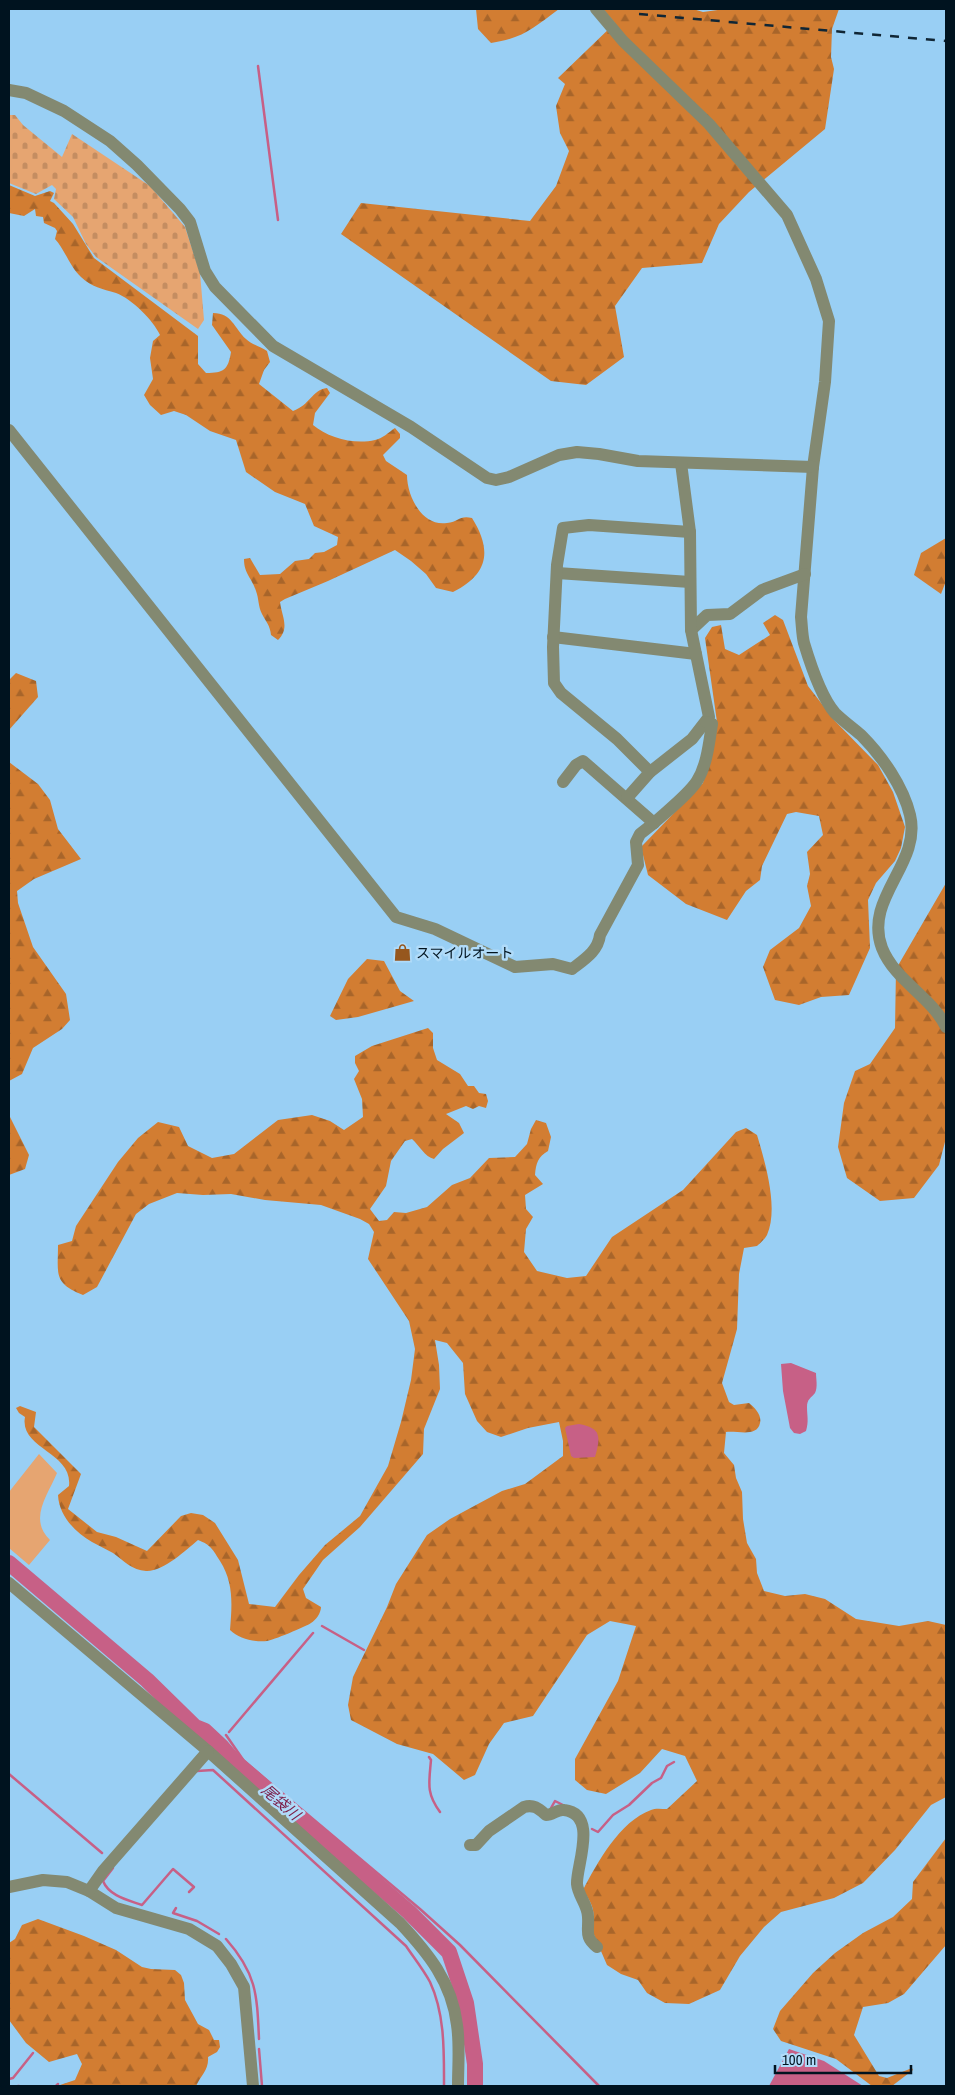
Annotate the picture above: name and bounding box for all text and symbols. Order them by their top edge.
shop icon: スマイルオート [392,943,412,963]
place label: スマイルオート [416,944,514,962]
water label: 尾袋川 [257,1779,306,1826]
scale bar [775,2042,911,2074]
text: 100 m [782,2049,816,2070]

